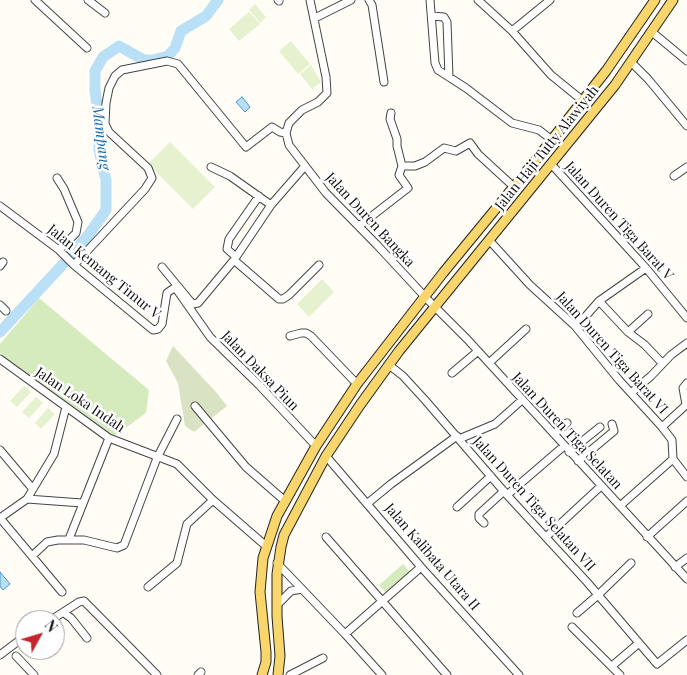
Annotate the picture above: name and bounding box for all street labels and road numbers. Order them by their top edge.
street label: Jalan Haji Tutty Alawiyah [492,82,602,214]
street label: Jalan Duren Tiga Barat V [561,158,677,284]
street label: Jalan Duren Bangka [322,169,418,271]
street label: Jalan Kemang Timur V [44,221,164,323]
street label: Jalan Duren Tiga Barat VI [553,288,671,418]
street label: Jalan Daksa Piun [218,328,302,414]
street label: Jalan Loka Indah [32,364,128,436]
street label: Jalan Duren Tiga Selatan [508,369,626,493]
street label: Jalan Duren Tiga Selatan VII [469,433,599,575]
street label: Jalan Kalibata Utara II [381,500,483,614]

